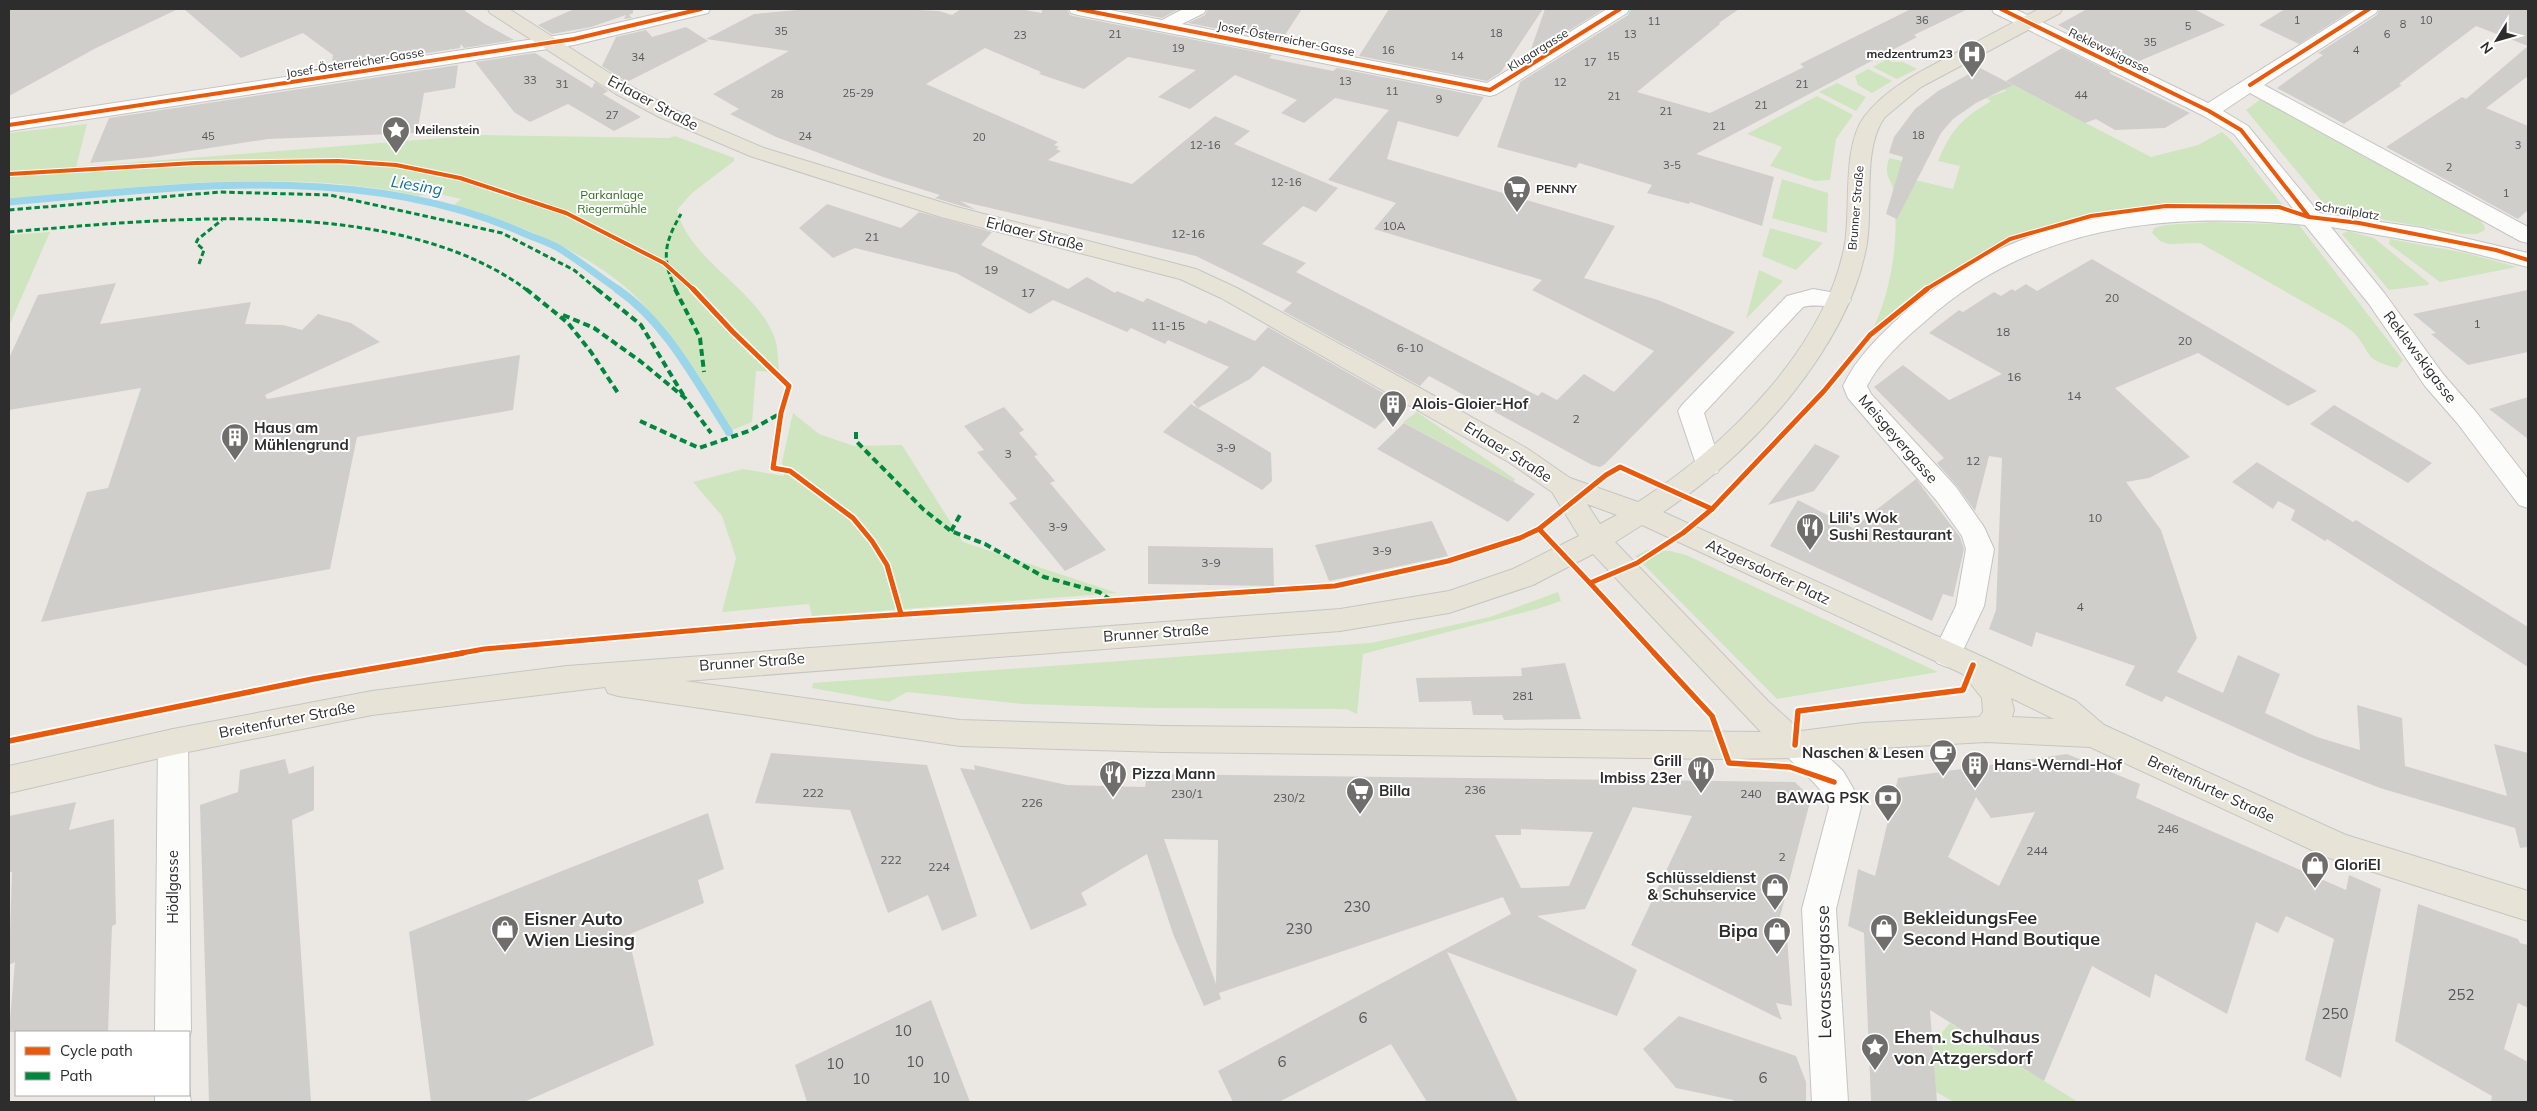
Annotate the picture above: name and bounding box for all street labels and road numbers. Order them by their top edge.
street label: Josef-Österreicher-Gasse [1216,18,1356,59]
street label: Reklewskigasse [2066,24,2152,77]
street label: Klugargasse [1505,25,1571,74]
street label: Josef-Österreicher-Gasse [285,44,425,81]
street label: Erlaaer Straße [605,71,702,134]
street label: Brunner Straße [1844,165,1867,251]
street label: Schrailplatz [2314,198,2381,223]
street label: Erlaaer Straße [984,212,1086,255]
street label: Reklewskigasse [2380,307,2461,407]
street label: Meisgeyergasse [1855,390,1942,487]
street label: Erlaaer Straße [1461,417,1556,486]
street label: Atzgersdorfer Platz [1703,534,1834,609]
street label: Brunner Straße [1102,619,1210,646]
street label: Brunner Straße [698,648,806,675]
street label: Breitenfurter Straße [217,697,357,742]
street label: Breitenfurter Straße [2145,751,2278,826]
street label: Hödlgasse [163,850,182,924]
street label: Levasseurgasse [1811,905,1836,1039]

